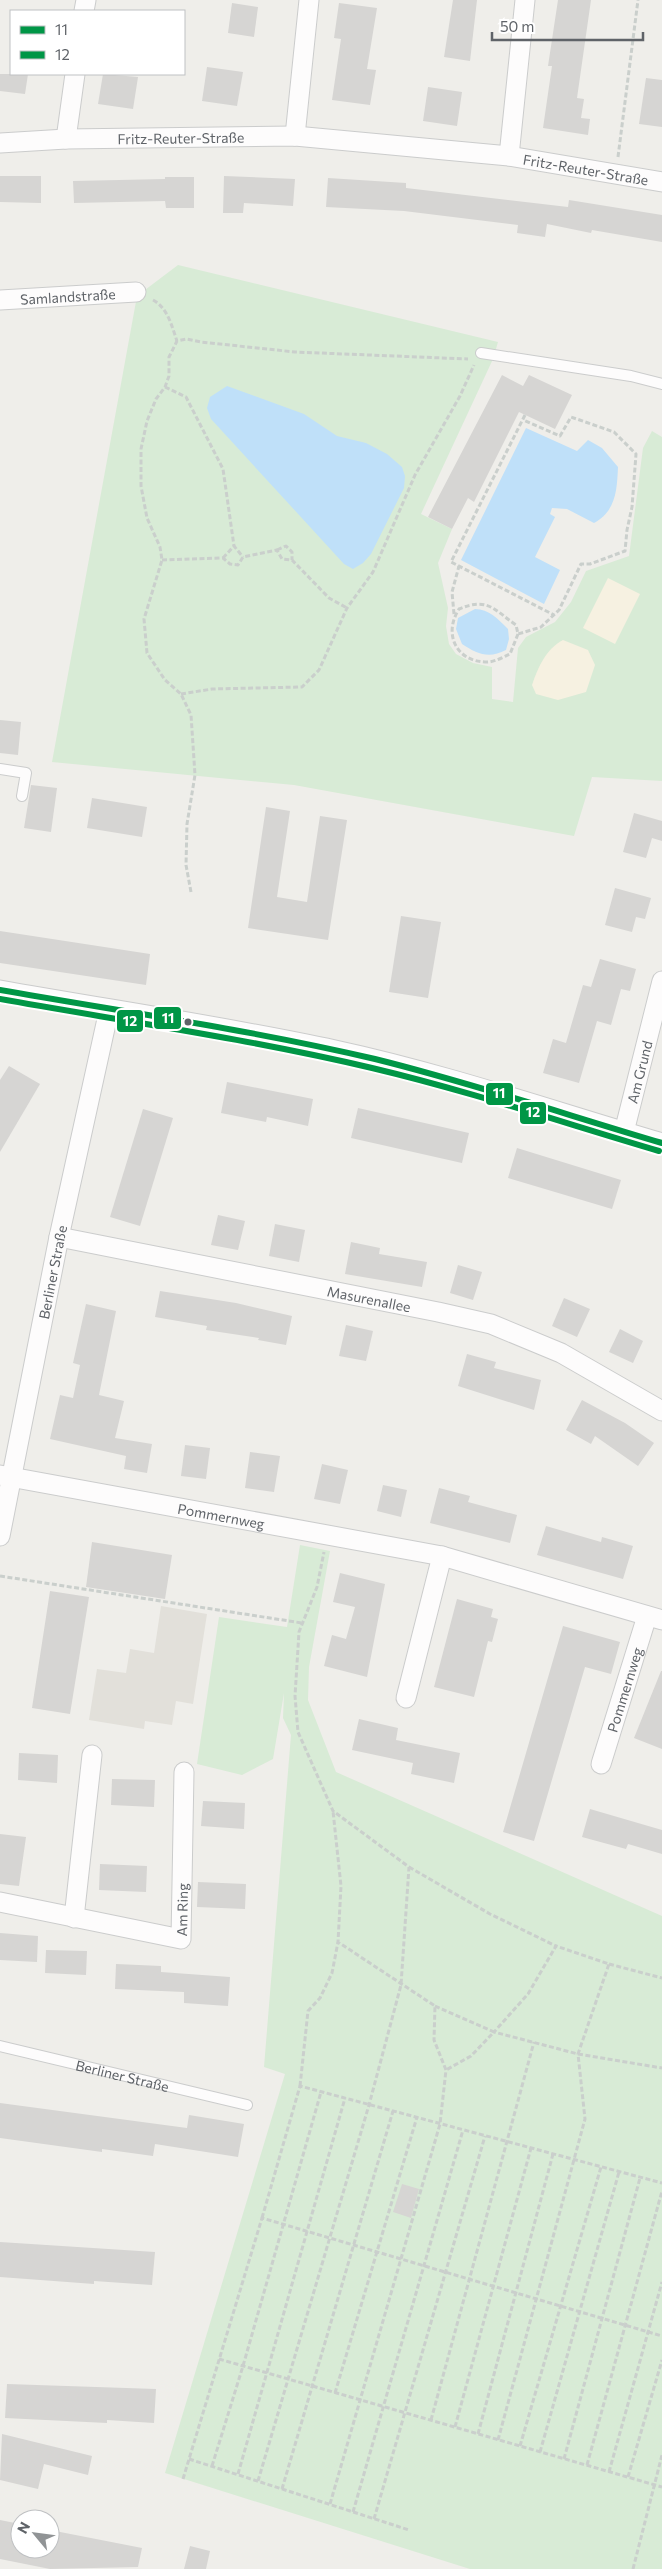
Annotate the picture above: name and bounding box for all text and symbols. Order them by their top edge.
legend [10,10,185,75]
scale bar [492,10,643,42]
text: 50 m [500,17,534,35]
text: 11 [55,20,68,38]
text: 12 [55,45,70,63]
street label: Fritz-Reuter-Straße [117,128,244,147]
street label: Fritz-Reuter-Straße [522,150,650,188]
street label: Samlandstraße [20,285,116,307]
line badge: 11 [153,1006,182,1030]
line badge: 12 [116,1009,144,1033]
text: 11 [162,1009,174,1026]
text: 12 [123,1012,137,1029]
unlabelled marker [183,1017,193,1027]
street label: Am Grund [623,1039,655,1105]
line badge: 11 [485,1082,514,1106]
text: 11 [493,1084,505,1101]
line badge: 12 [519,1101,547,1125]
text: 12 [526,1103,540,1120]
street label: Berliner Straße [35,1224,70,1321]
street label: Masurenallee [326,1282,412,1315]
street label: Pommernweg [176,1499,267,1532]
street label: Pommernweg [603,1645,645,1734]
street label: Am Ring [173,1883,191,1936]
street label: Berliner Straße [74,2056,171,2095]
north arrow [10,2509,60,2559]
text: N [13,2519,33,2536]

